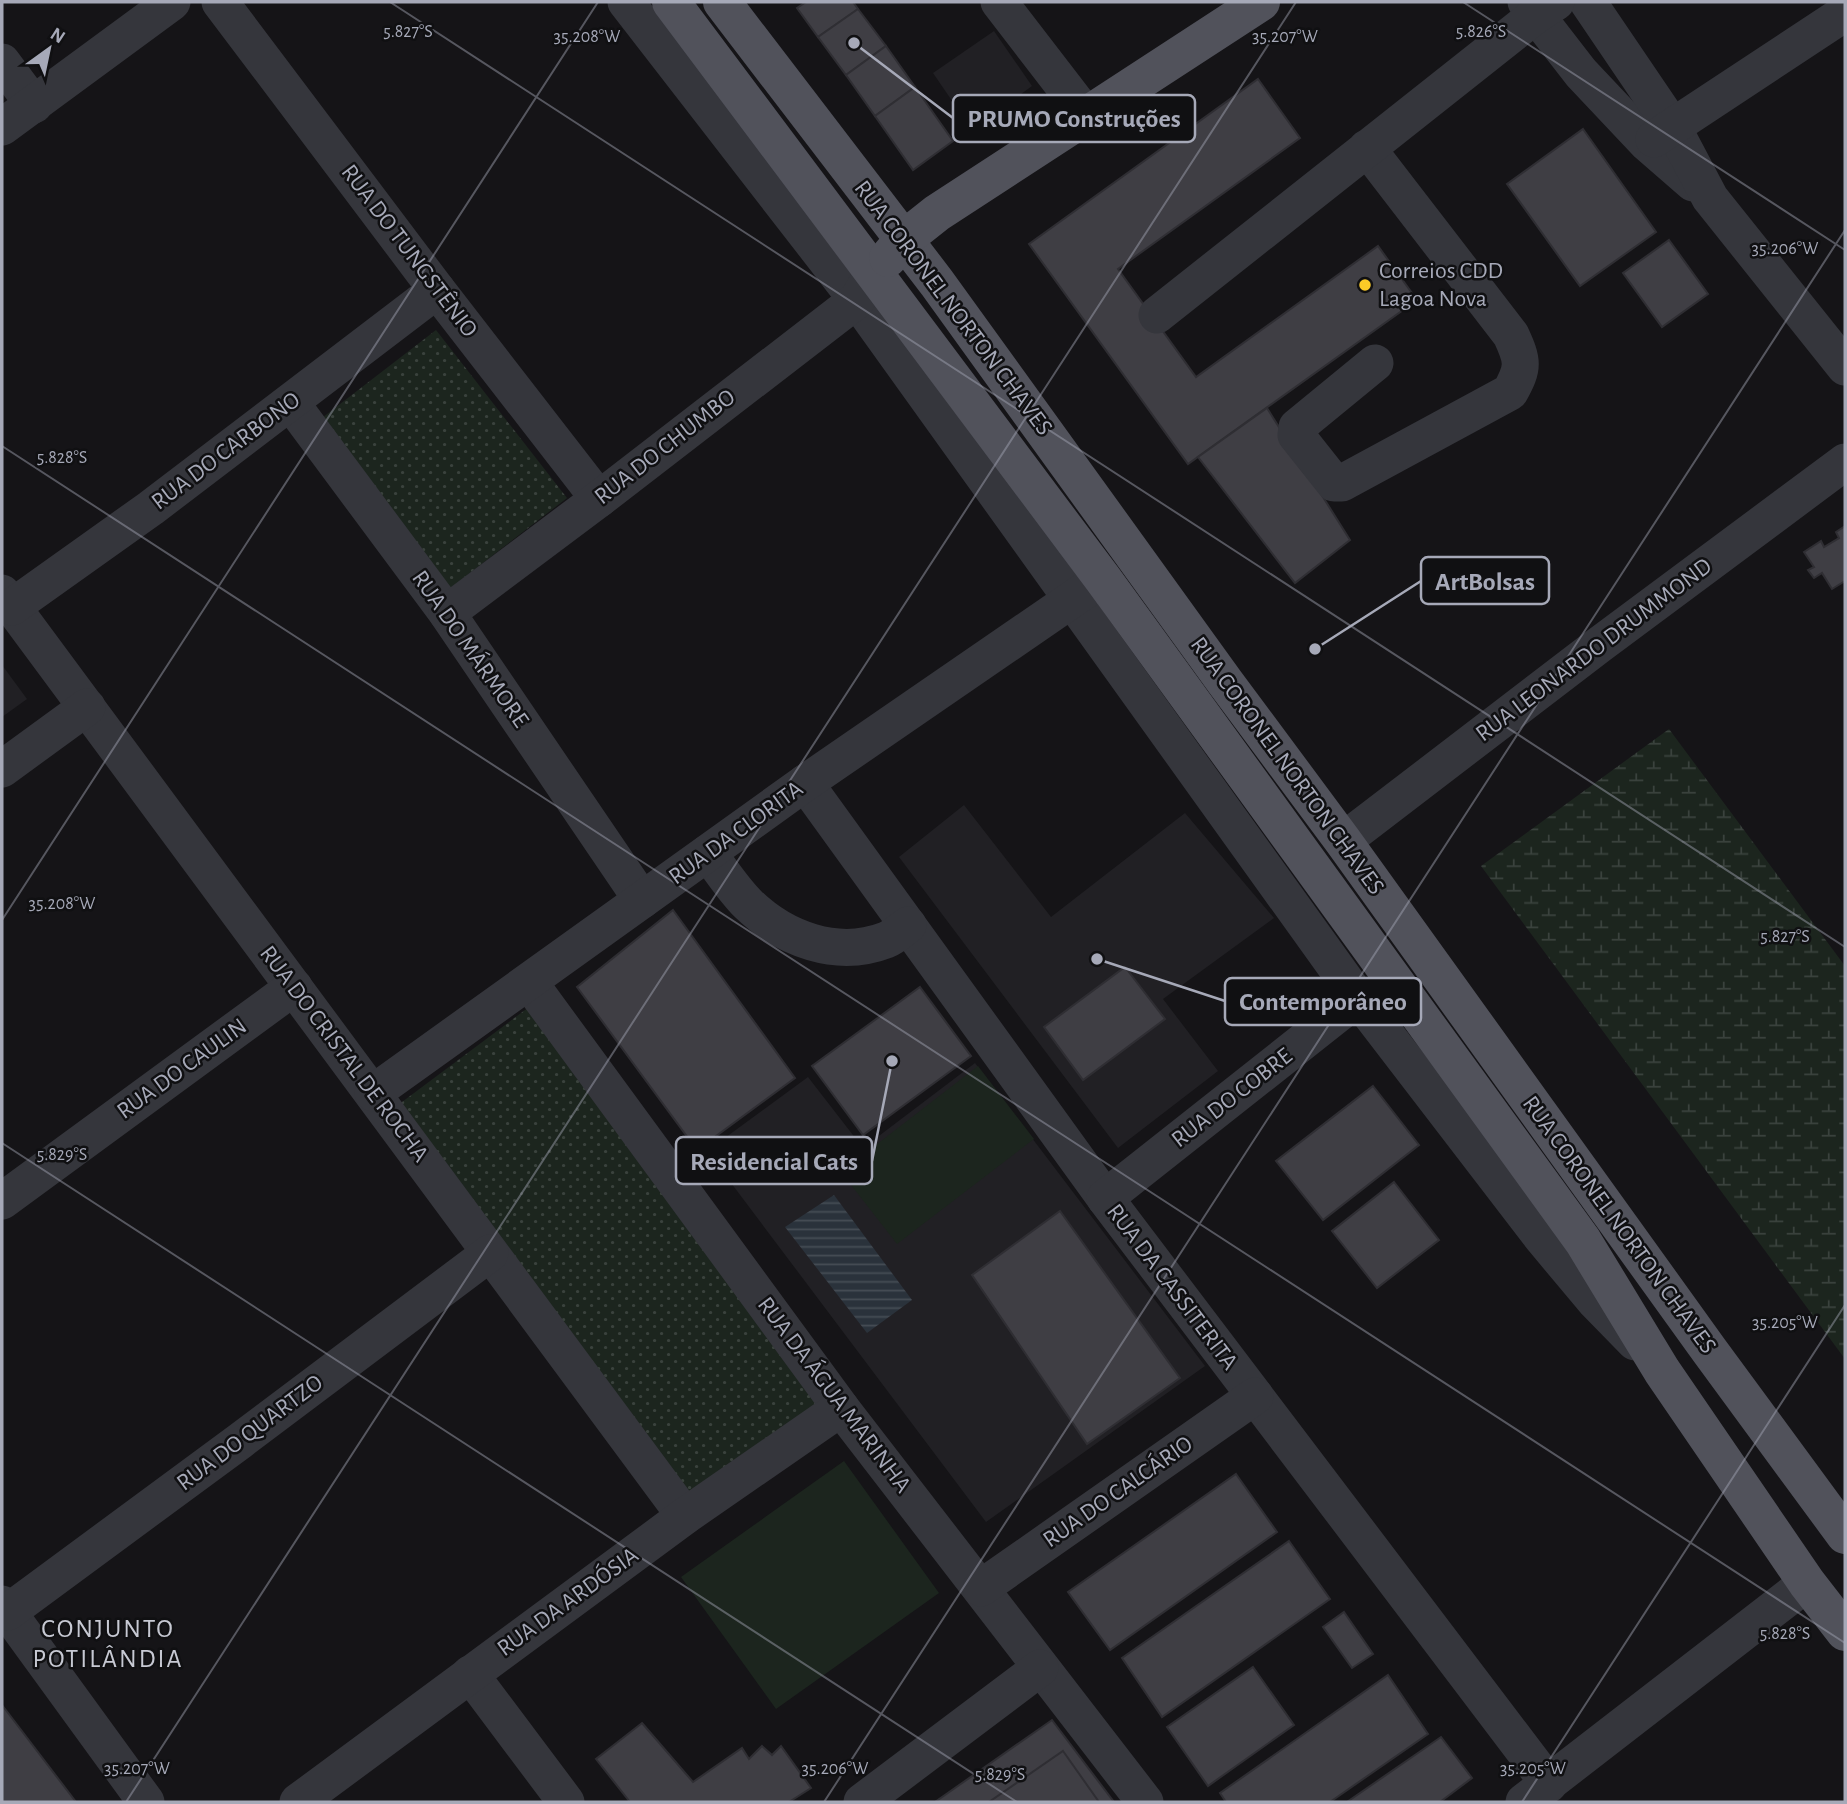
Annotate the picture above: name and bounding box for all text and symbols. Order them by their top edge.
north arrow [14,14,84,84]
text: 5.827°S [383,23,433,41]
text: 5.826°S [1456,23,1506,41]
text: N [47,24,68,48]
text: 35.208°W [554,28,620,46]
text: 35.207°W [1252,28,1318,46]
callout: PRUMO Construções [953,95,1195,142]
text: PRUMO Construções [967,106,1181,132]
street label: RUA DO TUNGSTÊNIO [336,159,483,342]
street label: RUA CORONEL NORTON CHAVES [850,176,1056,440]
text: 35.206°W [1752,240,1818,258]
place label: Correios CDD Lagoa Nova [1379,259,1503,311]
marker: Correios CDD Lagoa Nova [1357,277,1373,293]
street label: RUA DO CHUMBO [590,385,740,509]
street label: RUA DO CARBONO [147,388,305,514]
text: 5.828°S [37,449,87,467]
street label: RUA LEONARDO DRUMMOND [1472,554,1716,746]
callout: ArtBolsas [1421,557,1549,604]
street label: RUA DO MÁRMORE [407,565,535,732]
text: ArtBolsas [1435,569,1535,595]
street label: RUA CORONEL NORTON CHAVES [1186,633,1388,899]
street label: RUA DA CLORITA [665,777,807,889]
text: 35.208°W [29,895,95,913]
text: 5.827°S [1760,928,1810,946]
street label: RUA DO CRISTAL DE ROCHA [255,942,433,1167]
callout: Contemporâneo [1225,978,1421,1025]
text: Contemporâneo [1239,989,1407,1015]
street label: RUA DO CAULIN [113,1014,251,1124]
street label: RUA DO COBRE [1167,1044,1297,1152]
street label: RUA CORONEL NORTON CHAVES [1518,1092,1720,1358]
callout: Residencial Cats [676,1137,872,1184]
text: 5.829°S [37,1146,87,1164]
text: Residencial Cats [690,1149,858,1175]
street label: RUA DA CASSITERITA [1102,1200,1242,1374]
street label: RUA DA ÁGUA MARINHA [753,1292,917,1497]
text: 35.205°W [1752,1314,1818,1332]
street label: RUA DO QUARTZO [173,1370,327,1496]
street label: RUA DO CALCÁRIO [1038,1430,1197,1552]
street label: RUA DA ARDÓSIA [492,1541,643,1661]
district label: CONJUNTO POTILÂNDIA [32,1616,184,1672]
text: 5.828°S [1760,1625,1810,1643]
text: 35.207°W [104,1760,170,1778]
text: 35.206°W [802,1760,868,1778]
text: 35.205°W [1500,1760,1566,1778]
text: 5.829°S [975,1766,1025,1784]

